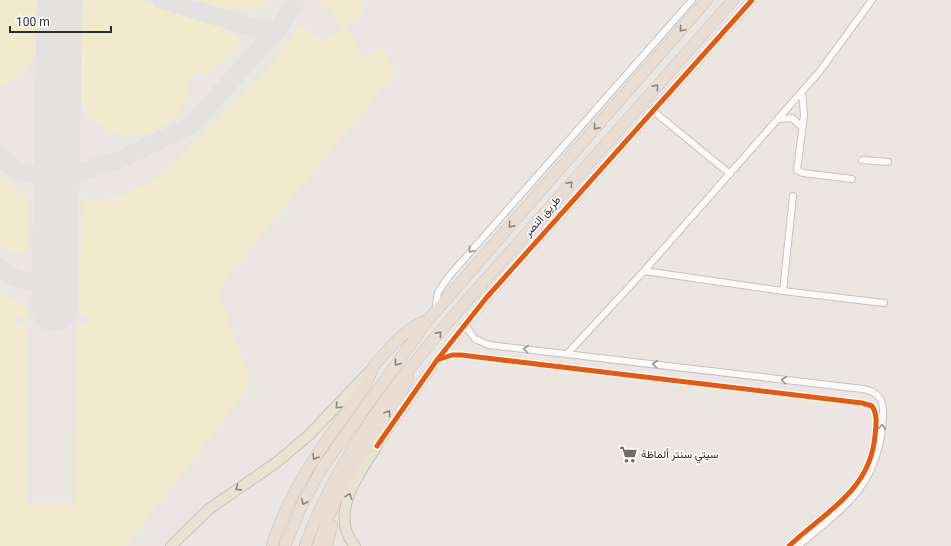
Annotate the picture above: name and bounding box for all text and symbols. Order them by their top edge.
scale bar [10,8,111,34]
text: 100 m [16,15,50,29]
one-way arrow [679,25,686,32]
one-way arrow [652,84,659,91]
one-way arrow [594,123,601,130]
one-way arrow [566,181,573,189]
street label: طريق النصر [521,194,563,240]
one-way arrow [508,221,515,228]
one-way arrow [469,245,476,253]
one-way arrow [434,332,441,339]
one-way arrow [523,345,529,354]
one-way arrow [395,358,402,365]
one-way arrow [652,360,658,369]
one-way arrow [781,375,787,384]
one-way arrow [336,401,343,409]
one-way arrow [383,410,391,417]
one-way arrow [878,424,887,430]
supermarket icon: سيتي سنتر ألماظة [618,444,638,464]
place label: سيتي سنتر ألماظة [641,448,719,464]
one-way arrow [312,453,320,460]
one-way arrow [235,483,242,491]
one-way arrow [344,493,353,500]
one-way arrow [301,498,309,505]

